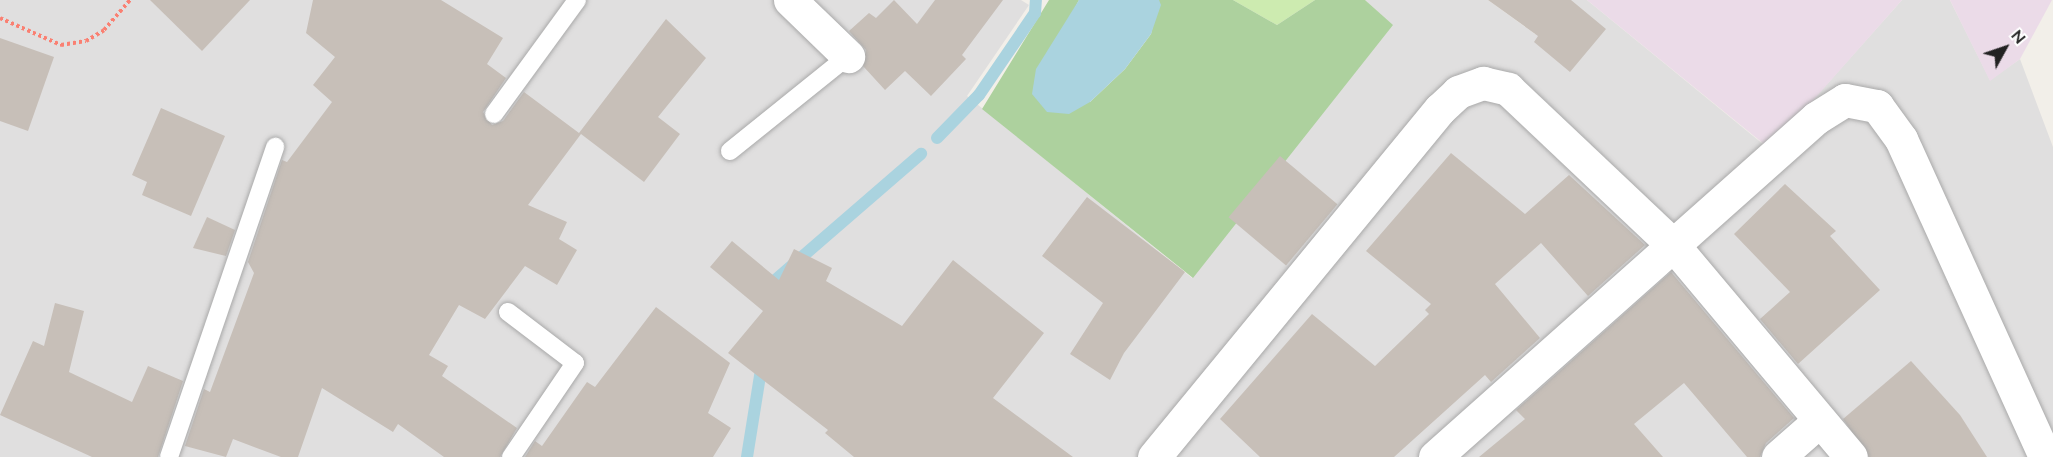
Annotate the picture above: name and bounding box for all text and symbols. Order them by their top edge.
north arrow [1975,18,2035,78]
text: N [2007,25,2030,47]

